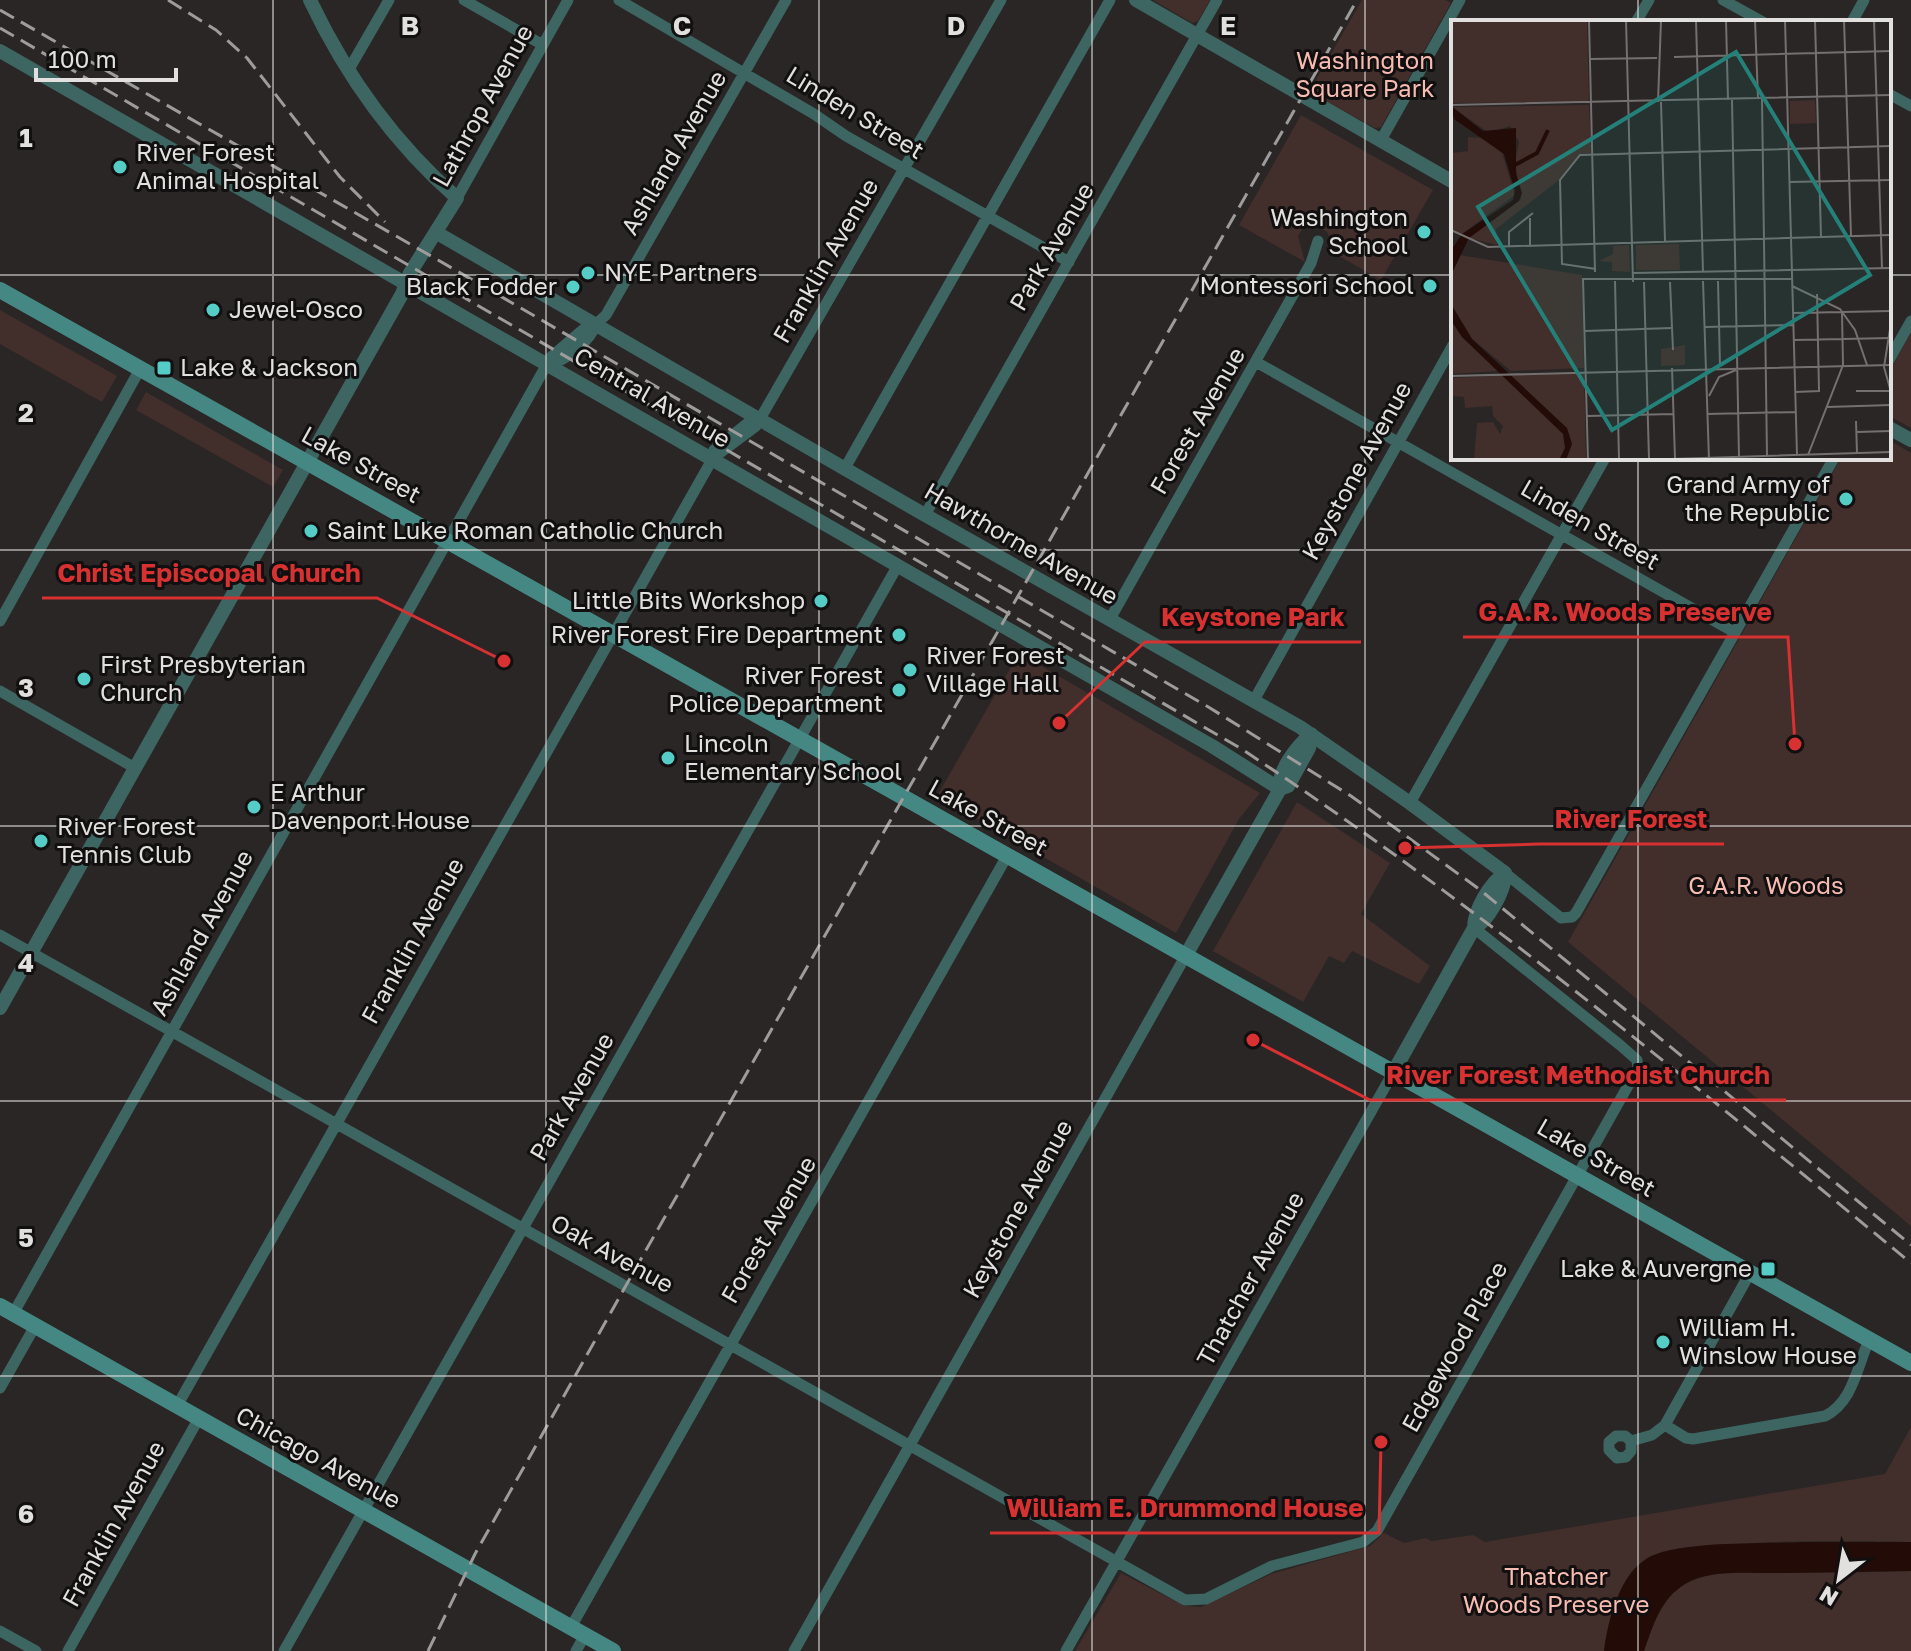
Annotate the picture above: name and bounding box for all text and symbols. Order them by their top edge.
text: B [401,10,419,41]
text: C [673,10,691,41]
text: D [947,10,965,41]
text: E [1220,10,1236,41]
street label: Lathrop Avenue [425,19,538,191]
inset map [1451,20,1891,460]
scale bar [36,32,176,82]
text: 100 m [48,44,117,73]
park label: Washington Square Park [1295,45,1435,102]
street label: Linden Street [782,59,930,164]
street label: Ashland Avenue [614,65,731,240]
text: 1 [19,122,33,153]
place label: River Forest Animal Hospital [136,137,319,194]
marker: River Forest Animal Hospital [111,158,129,176]
street label: Franklin Avenue [766,173,883,348]
street label: Park Avenue [1002,177,1099,315]
place label: Washington School [1270,202,1408,259]
marker: Washington School [1415,223,1433,241]
place label: NYE Partners [604,257,757,286]
marker: NYE Partners [579,264,597,282]
place label: Montessori School [1200,270,1414,299]
place label: Black Fodder [406,271,557,300]
marker: Montessori School [1421,277,1439,295]
marker: Black Fodder [564,278,582,296]
place label: Jewel-Osco [229,294,363,323]
marker: Jewel-Osco [204,301,222,319]
street label: Central Avenue [570,340,736,453]
street label: Forest Avenue [1143,342,1250,499]
place label: Lake & Jackson [180,352,358,381]
marker: Lake & Jackson [155,359,173,377]
street label: Keystone Avenue [1295,376,1417,564]
text: 2 [18,397,34,428]
street label: Lake Street [297,419,426,508]
place label: Grand Army of the Republic [1666,469,1830,526]
street label: Linden Street [1516,472,1665,575]
street label: Hawthorne Avenue [920,475,1124,610]
marker: Grand Army of the Republic [1837,490,1855,508]
place label: Saint Luke Roman Catholic Church [327,515,723,544]
marker: Saint Luke Roman Catholic Church [302,522,320,540]
callout: Christ Episcopal Church [42,548,377,598]
text: Christ Episcopal Church [57,557,361,588]
place label: Little Bits Workshop [572,585,805,614]
callout: G.A.R. Woods Preserve [1463,587,1788,637]
marker: Little Bits Workshop [812,592,830,610]
callout: Keystone Park [1145,592,1361,642]
text: G.A.R. Woods Preserve [1478,596,1772,627]
text: Keystone Park [1161,601,1345,632]
place label: River Forest Fire Department [551,619,883,648]
marker: River Forest Fire Department [890,626,908,644]
place label: River Forest Village Hall [926,640,1065,697]
place label: First Presbyterian Church [100,649,306,706]
place label: River Forest Police Department [668,660,883,717]
marker: River Forest Village Hall [901,661,919,679]
marker: First Presbyterian Church [75,670,93,688]
text: 3 [18,672,34,703]
marker: River Forest Police Department [890,681,908,699]
place label: Lincoln Elementary School [684,728,902,785]
marker: Lincoln Elementary School [659,749,677,767]
street label: Lake Street [924,772,1053,861]
place label: E Arthur Davenport House [270,777,470,834]
callout: River Forest [1539,794,1724,844]
marker: E Arthur Davenport House [245,798,263,816]
text: River Forest [1555,803,1708,834]
place label: River Forest Tennis Club [57,811,196,868]
marker: River Forest Tennis Club [32,832,50,850]
street label: Ashland Avenue [143,844,258,1020]
street label: Franklin Avenue [354,852,469,1028]
park label: G.A.R. Woods [1688,870,1844,899]
text: 4 [18,947,34,978]
street label: Park Avenue [522,1027,619,1165]
callout: River Forest Methodist Church [1370,1050,1786,1100]
text: River Forest Methodist Church [1386,1059,1770,1090]
street label: Lake Street [1533,1111,1661,1202]
street label: Keystone Avenue [956,1114,1078,1302]
street label: Forest Avenue [714,1151,821,1308]
street label: Thatcher Avenue [1190,1186,1309,1370]
street label: Oak Avenue [546,1207,679,1298]
text: 5 [18,1222,34,1253]
place label: Lake & Auvergne [1560,1253,1752,1282]
street label: Edgewood Place [1395,1256,1513,1437]
marker: Lake & Auvergne [1759,1260,1777,1278]
place label: William H. Winslow House [1679,1312,1857,1369]
marker: William H. Winslow House [1654,1333,1672,1351]
street label: Chicago Avenue [231,1399,406,1514]
street label: Franklin Avenue [55,1435,170,1611]
callout: William E. Drummond House [990,1483,1379,1533]
text: William E. Drummond House [1006,1492,1364,1523]
text: 6 [18,1498,34,1529]
north arrow [1799,1539,1879,1619]
park label: Thatcher Woods Preserve [1463,1561,1649,1618]
text: N [1814,1581,1843,1612]

